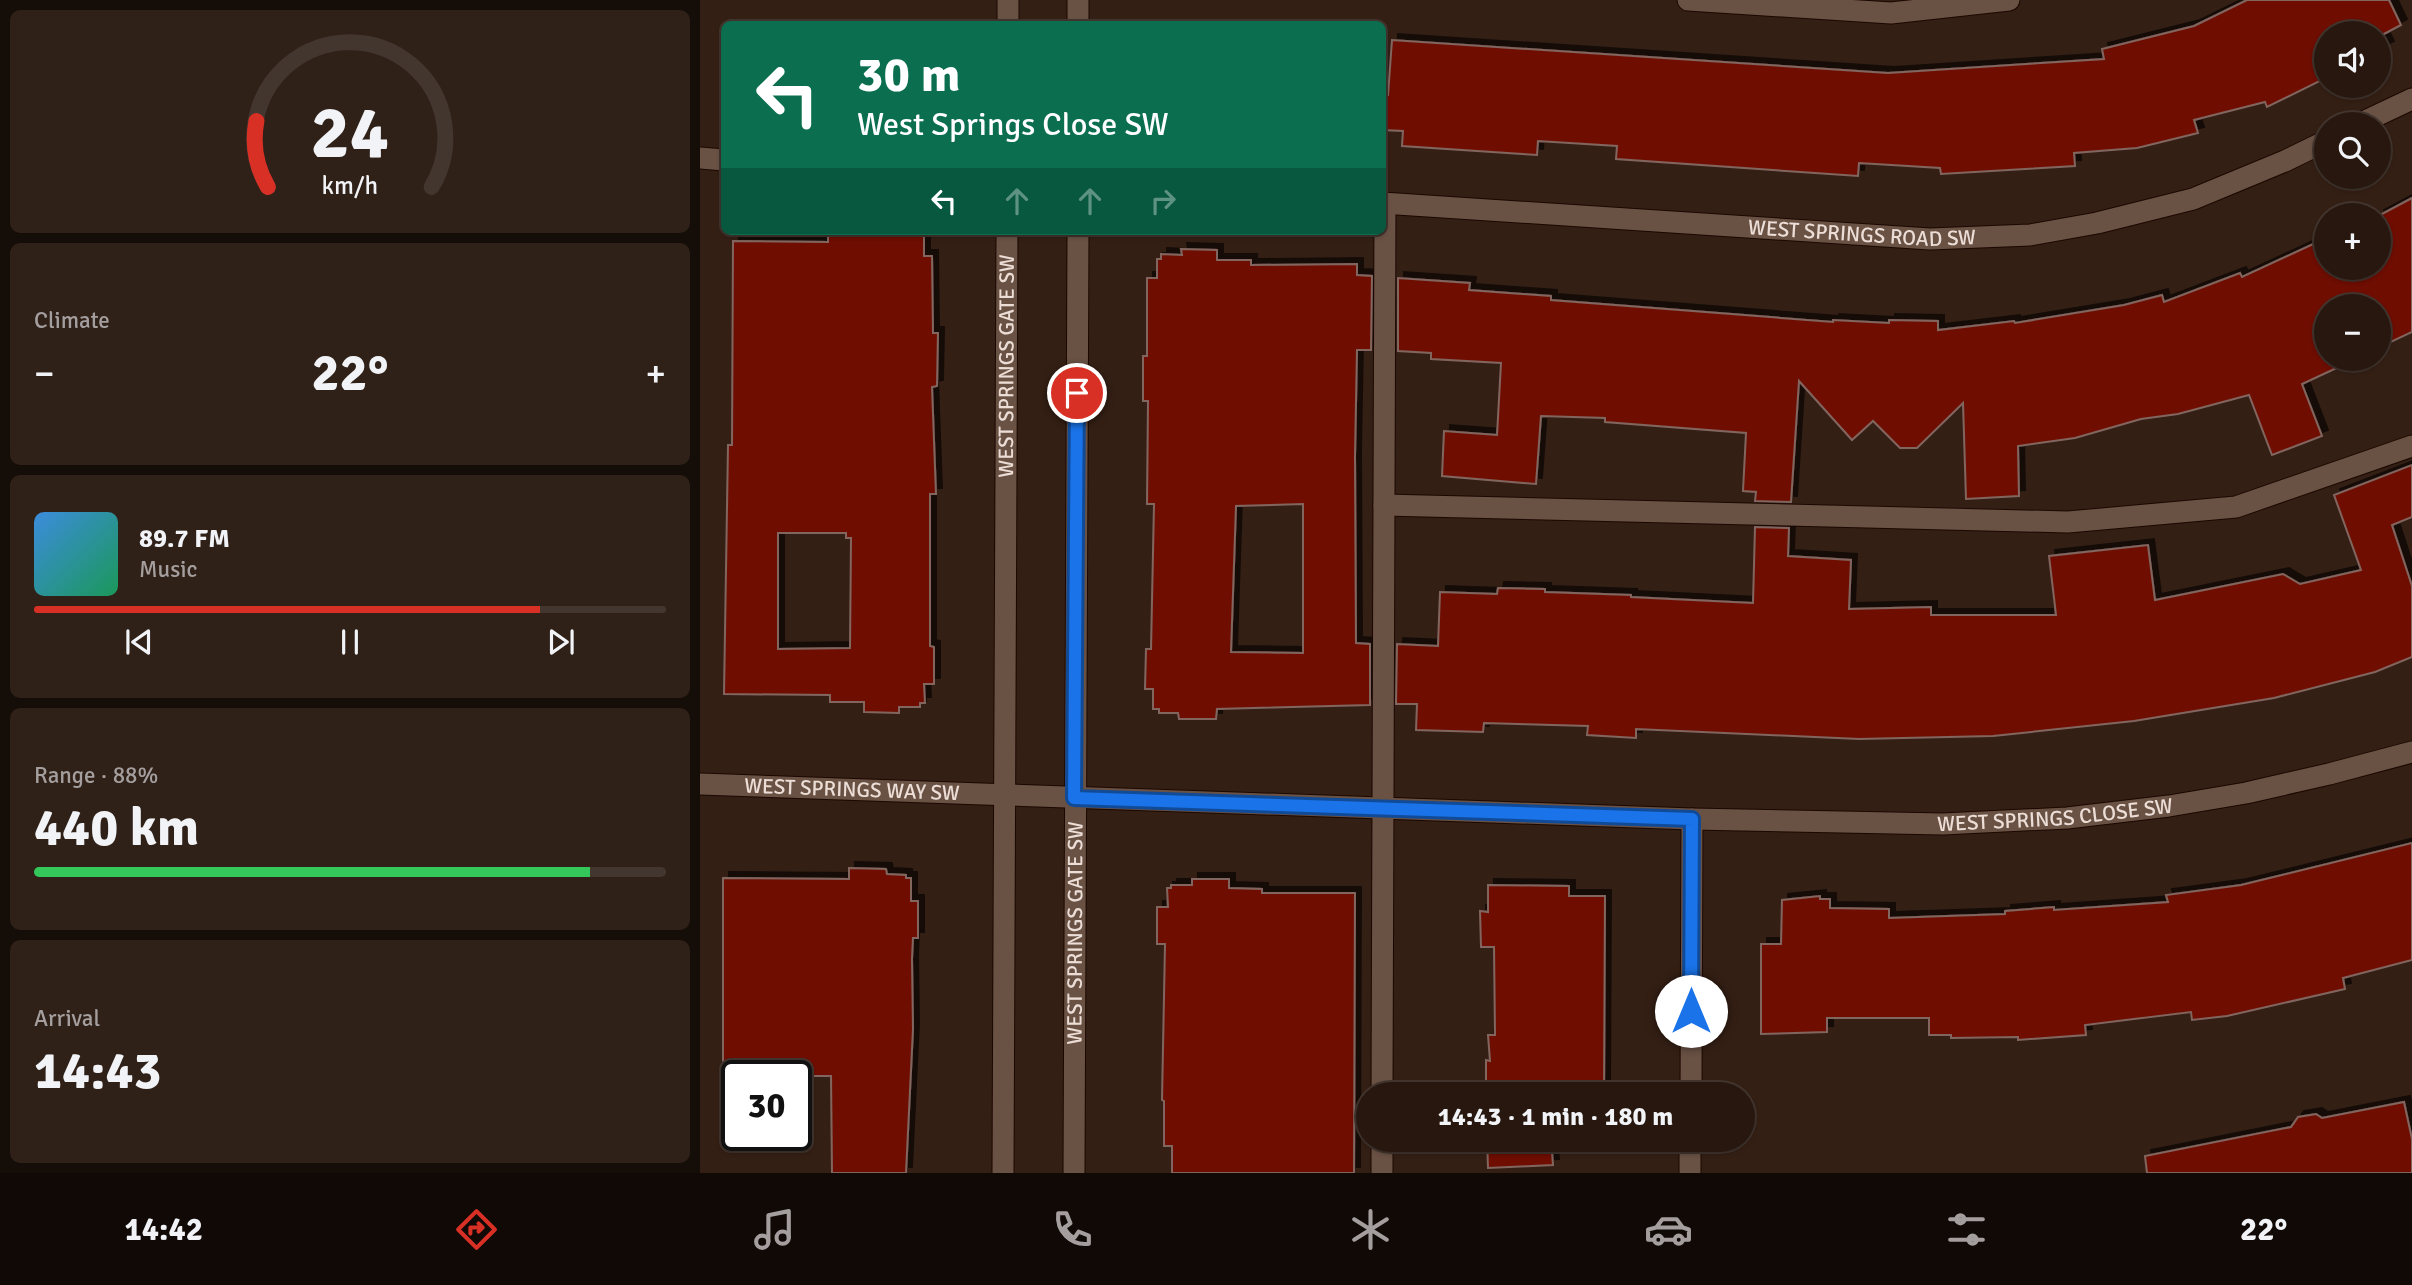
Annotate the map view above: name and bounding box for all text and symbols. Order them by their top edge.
map controls [2314,21,2391,371]
button: sound [2314,21,2391,98]
text: 30 m [857,45,960,105]
icon: left [742,49,833,140]
text: 24 [311,90,389,179]
text: West Springs Close SW [857,105,1169,144]
button: search [2314,112,2391,189]
text: km/h [322,170,378,201]
icon: left [925,182,963,220]
icon: ahead [998,182,1036,220]
icon: ahead [1071,182,1109,220]
icon: right [1144,182,1182,220]
button: + [2314,203,2391,280]
street label: WEST SPRINGS ROAD SW [1747,214,1977,252]
street label: WEST SPRINGS GATE SW [993,254,1020,478]
button: − [2314,294,2391,371]
text: Climate [34,306,110,335]
text: 22° [312,341,388,405]
text: − [34,350,55,397]
text: + [645,350,666,397]
pin [1047,363,1107,423]
icon: arrive [1058,374,1096,412]
text: 89.7 FM [139,523,230,555]
text: Music [139,555,197,584]
icon: previous [120,623,158,661]
icon: pause [331,623,369,661]
icon: next [542,623,580,661]
text: Range · 88% [34,761,158,790]
street label: WEST SPRINGS WAY SW [744,773,960,806]
street label: WEST SPRINGS CLOSE SW [1936,793,2174,837]
text: 440 km [34,796,199,860]
street label: WEST SPRINGS GATE SW [1062,821,1088,1045]
position arrow [1654,974,1728,1048]
text: Arrival [34,1004,100,1033]
text: 14:43 [34,1039,162,1103]
speed limit sign: 30 [721,1060,812,1151]
text: 14:43 · 1 min · 180 m [1438,1101,1673,1133]
icon: directions [452,1205,501,1254]
icon: music [750,1205,799,1254]
icon: phone [1048,1205,1097,1254]
icon: climate [1346,1205,1395,1254]
icon: car [1644,1205,1693,1254]
icon: filters [1942,1205,1991,1254]
text: 14:42 [125,1210,203,1249]
text: 22° [2240,1210,2287,1249]

